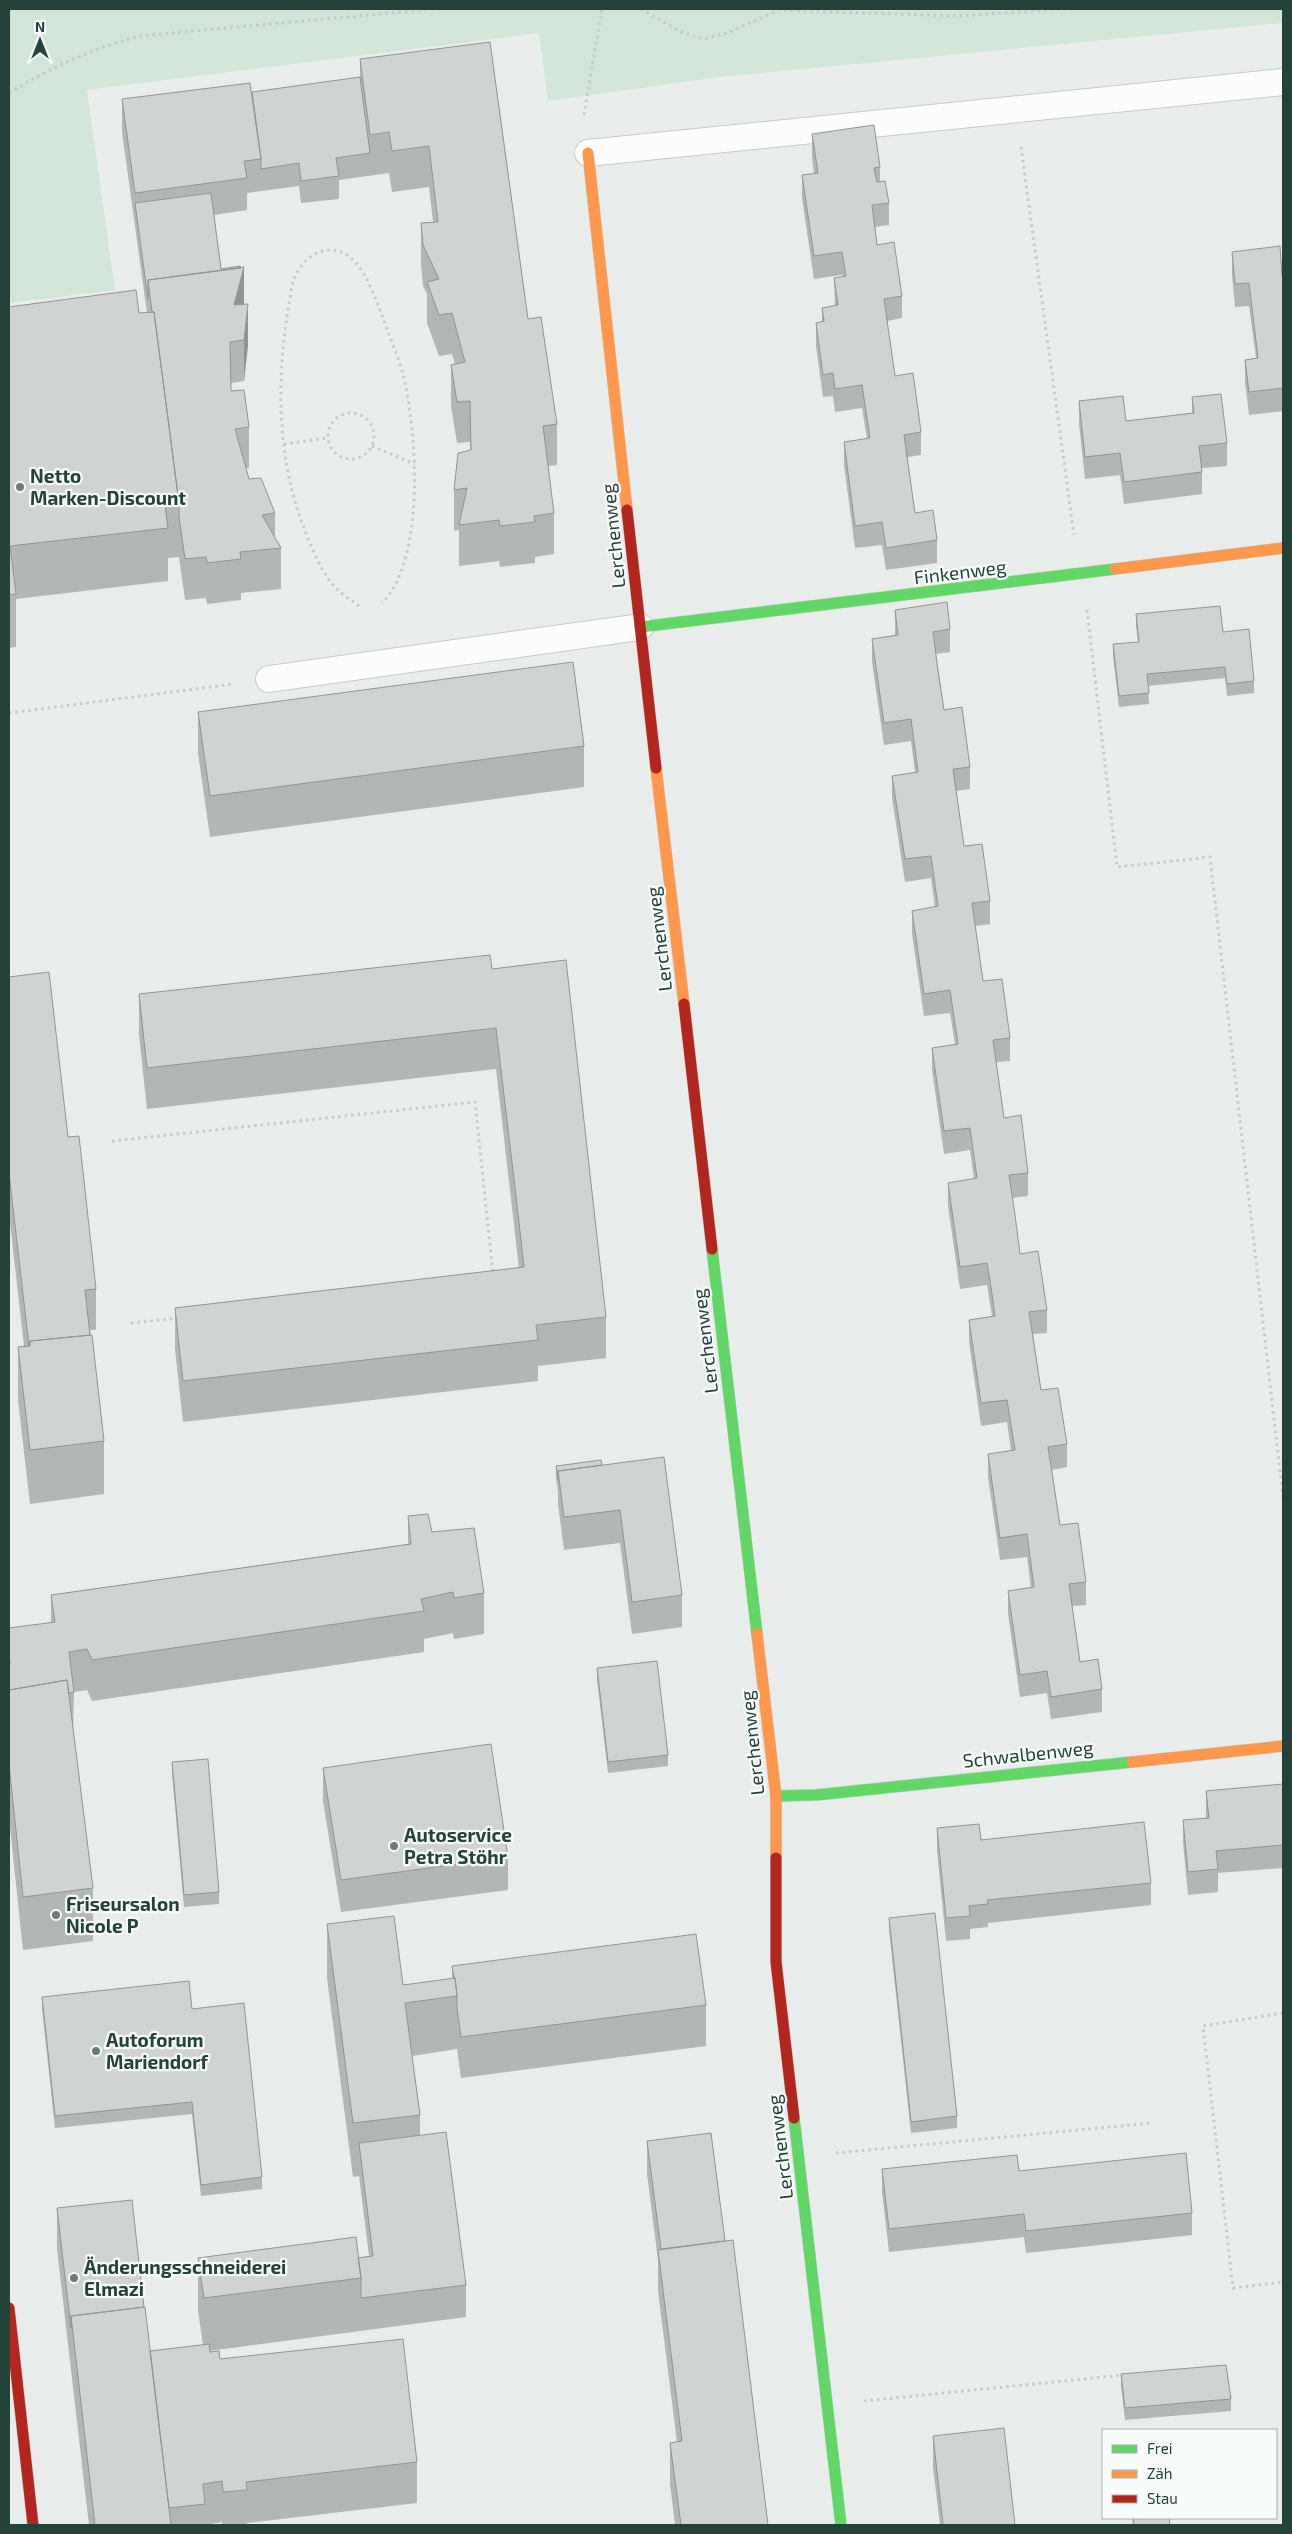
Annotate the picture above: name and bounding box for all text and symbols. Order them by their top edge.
north arrow [15,15,65,65]
text: N [35,18,45,35]
place label: Netto Marken-Discount [30,464,186,509]
marker: Netto Marken-Discount [14,481,26,493]
street label: Lerchenweg [596,482,629,590]
street label: Finkenweg [912,554,1008,589]
street label: Lerchenweg [641,885,676,993]
street label: Lerchenweg [687,1287,722,1395]
street label: Lerchenweg [735,1689,768,1797]
street label: Schwalbenweg [962,1735,1095,1772]
place label: Autoservice Petra Stöhr [404,1823,512,1868]
marker: Autoservice Petra Stöhr [388,1840,400,1852]
place label: Friseursalon Nicole P [66,1892,180,1937]
marker: Friseursalon Nicole P [50,1909,62,1921]
place label: Autoforum Mariendorf [106,2028,209,2073]
marker: Autoforum Mariendorf [90,2045,102,2057]
street label: Lerchenweg [762,2093,797,2201]
place label: Änderungsschneiderei Elmazi [84,2255,286,2300]
marker: Änderungsschneiderei Elmazi [68,2272,80,2284]
legend [1102,2429,1277,2519]
text: Frei [1147,2439,1172,2457]
text: Zäh [1147,2464,1172,2482]
text: Stau [1147,2489,1178,2507]

